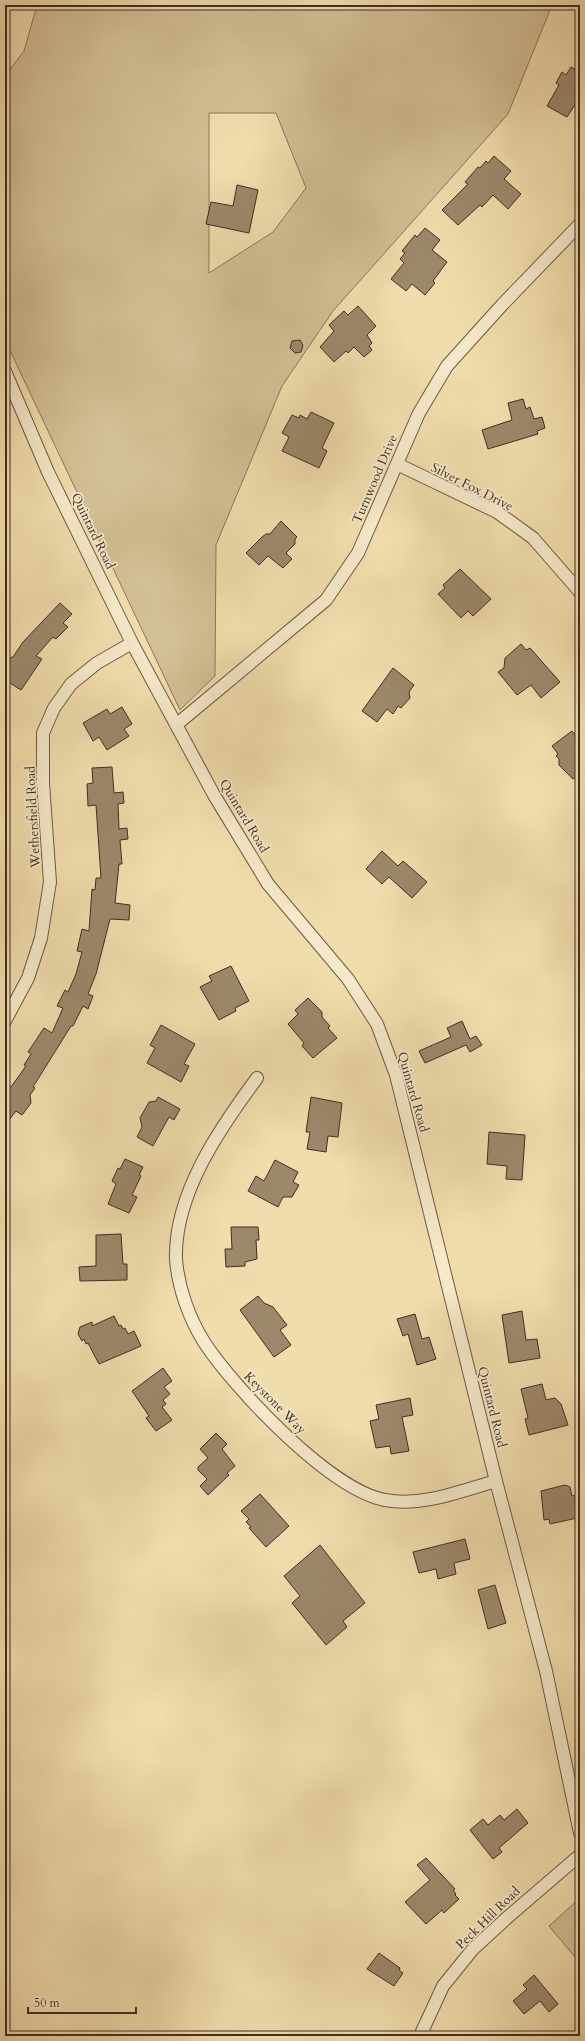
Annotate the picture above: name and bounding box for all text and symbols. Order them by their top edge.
street label: Turnwood Drive [348,432,402,526]
street label: Silver Fox Drive [428,459,516,515]
street label: Quintard Road [67,490,119,572]
street label: Wethersfield Road [21,766,45,869]
street label: Quintard Road [215,776,273,856]
street label: Quintard Road [393,1050,433,1134]
street label: Quintard Road [473,1365,511,1449]
street label: Keystone Way [240,1368,310,1438]
street label: Peck Hill Road [452,1883,524,1953]
scale bar [28,1989,136,2015]
text: 50 m [34,1995,61,2011]

